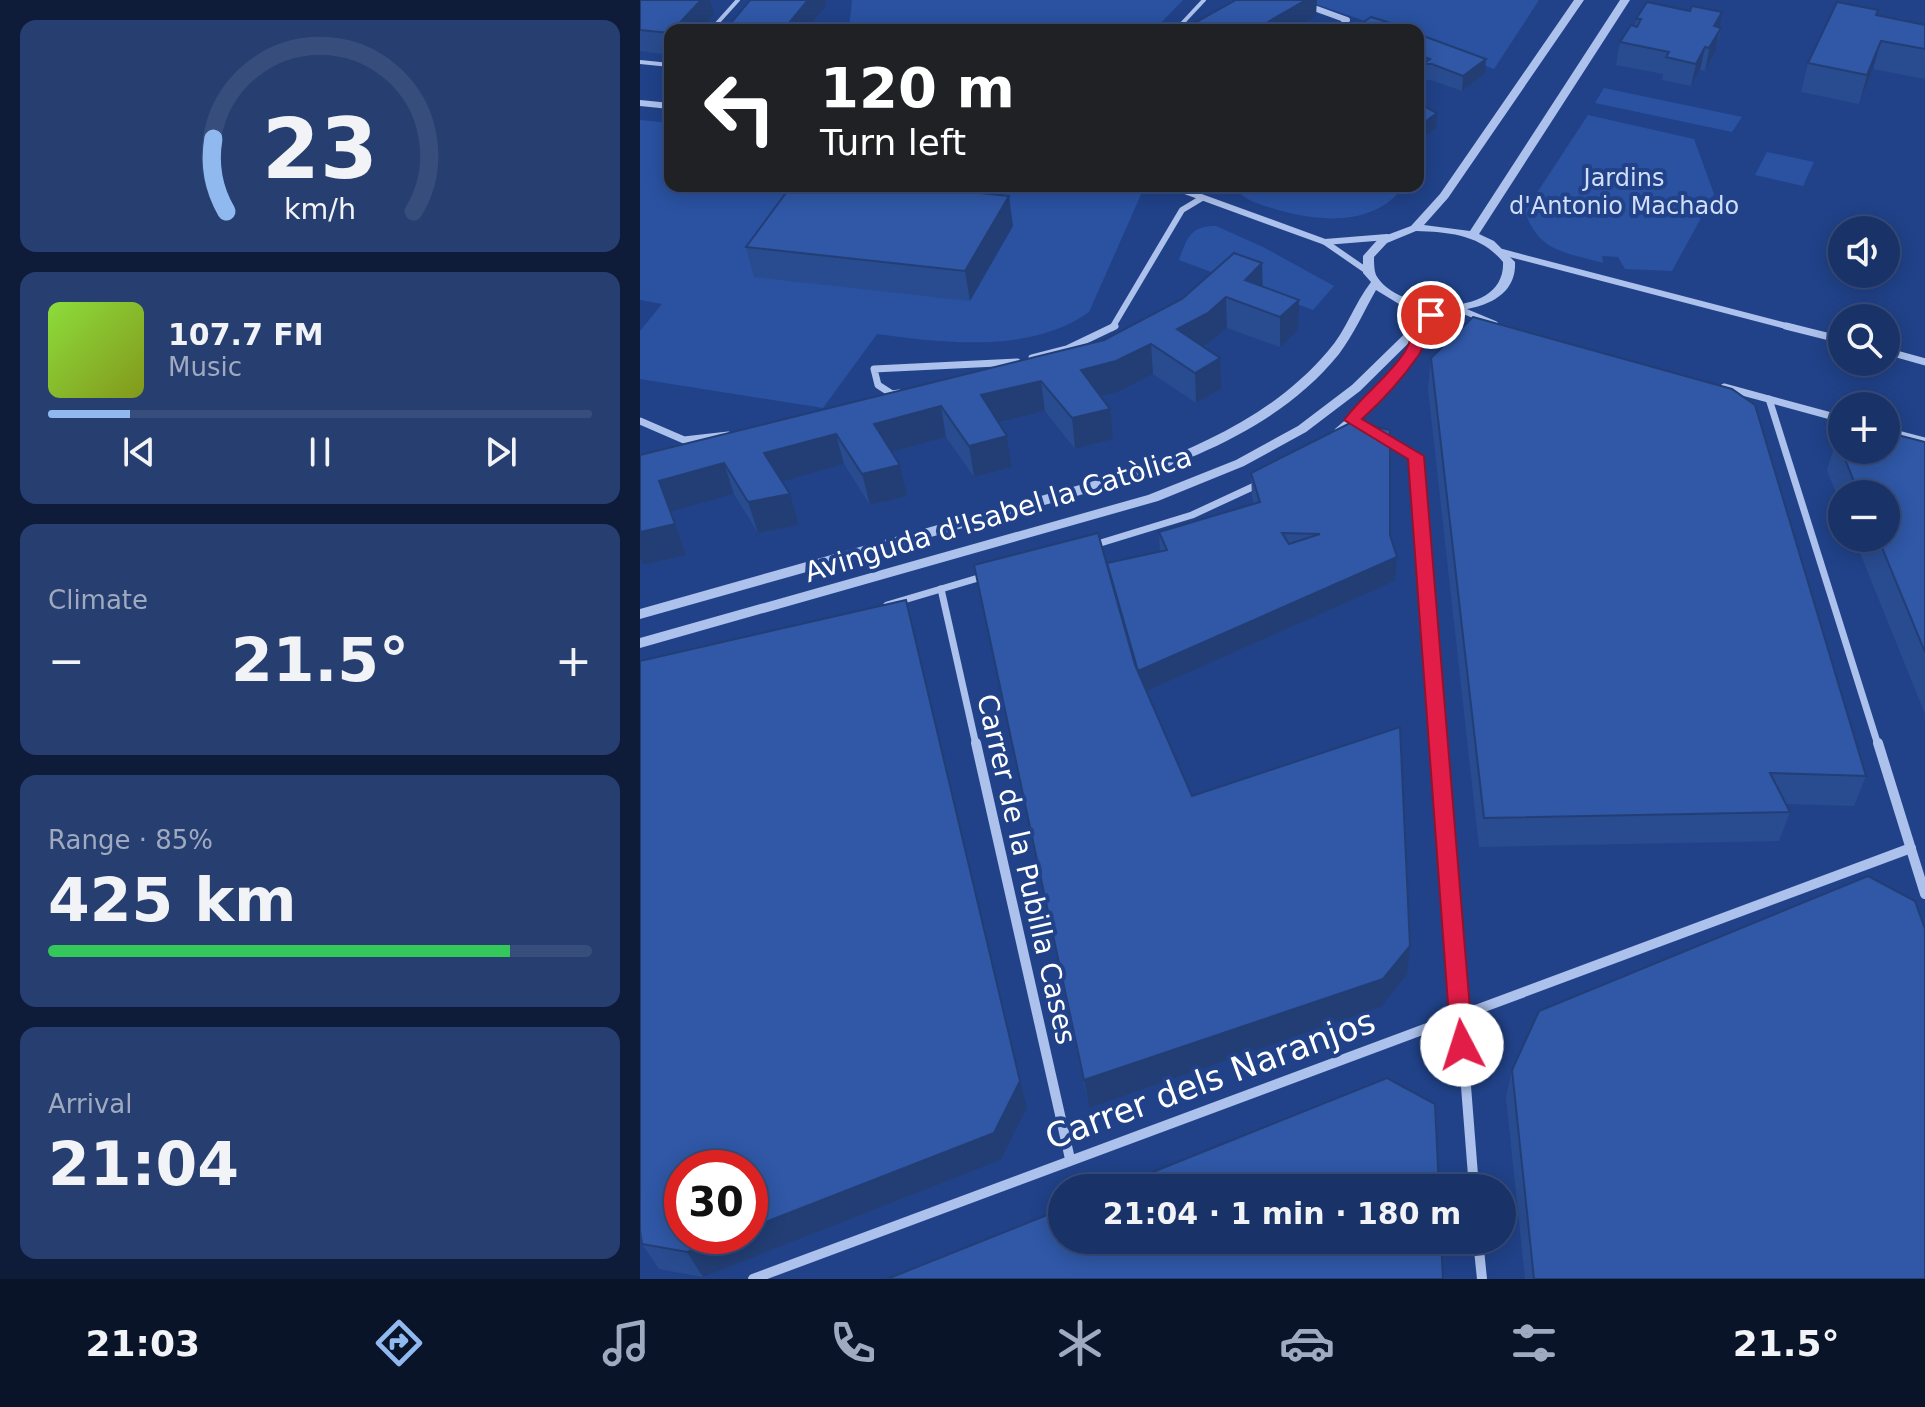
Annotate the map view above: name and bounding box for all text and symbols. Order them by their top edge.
text: 120 m [820,55,1015,120]
icon: left [688,56,792,160]
text: 23 [262,100,378,197]
text: Turn left [820,122,966,163]
park label: Jardins d'Antonio Machado [1509,164,1739,220]
text: km/h [284,192,356,226]
map controls [1828,216,1900,552]
button: sound [1828,216,1900,288]
pin [1397,281,1465,349]
icon: arrive [1409,293,1453,337]
button: search [1828,304,1900,376]
text: 107.7 FM [168,317,324,352]
text: Music [168,352,242,382]
button: + [1828,392,1900,464]
icon: previous [117,430,161,474]
icon: pause [298,430,342,474]
icon: next [479,430,523,474]
street label: Avinguda d'Isabel la Catòlica [801,440,1196,589]
button: − [1828,480,1900,552]
text: Climate [48,585,148,615]
text: 21.5° [231,625,409,695]
text: − [48,635,85,686]
text: + [555,635,592,686]
street label: Carrer de la Pubilla Cases [970,691,1083,1047]
text: Range · 85% [48,825,213,855]
text: 425 km [48,865,297,935]
street label: Carrer dels Naranjos [1040,1001,1380,1157]
position arrow [1420,1003,1504,1087]
text: Arrival [48,1089,132,1119]
text: 21:04 [48,1129,239,1199]
speed limit sign: 30 [664,1150,768,1254]
text: 21:04 · 1 min · 180 m [1103,1196,1461,1231]
icon: directions [371,1315,427,1371]
icon: music [598,1315,654,1371]
icon: phone [825,1315,881,1371]
icon: climate [1052,1315,1108,1371]
icon: car [1279,1315,1335,1371]
icon: filters [1506,1315,1562,1371]
text: 21:03 [85,1323,200,1364]
text: 21.5° [1733,1323,1839,1364]

